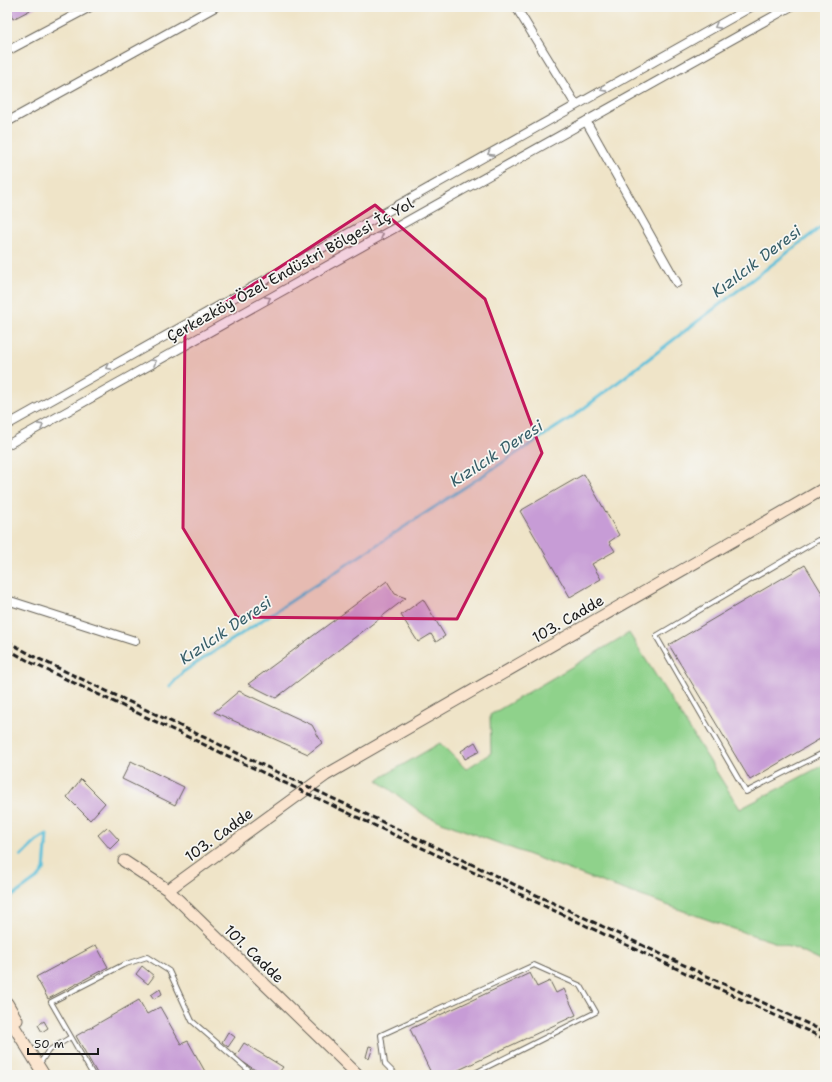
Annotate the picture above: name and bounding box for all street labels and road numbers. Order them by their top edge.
street label: Çerkezköy Özel Endüstri Bölgesi İç Yol [163,193,417,346]
street label: 103. Cadde [528,590,608,648]
street label: 103. Cadde [181,803,257,867]
street label: 101. Cadde [220,921,288,987]

